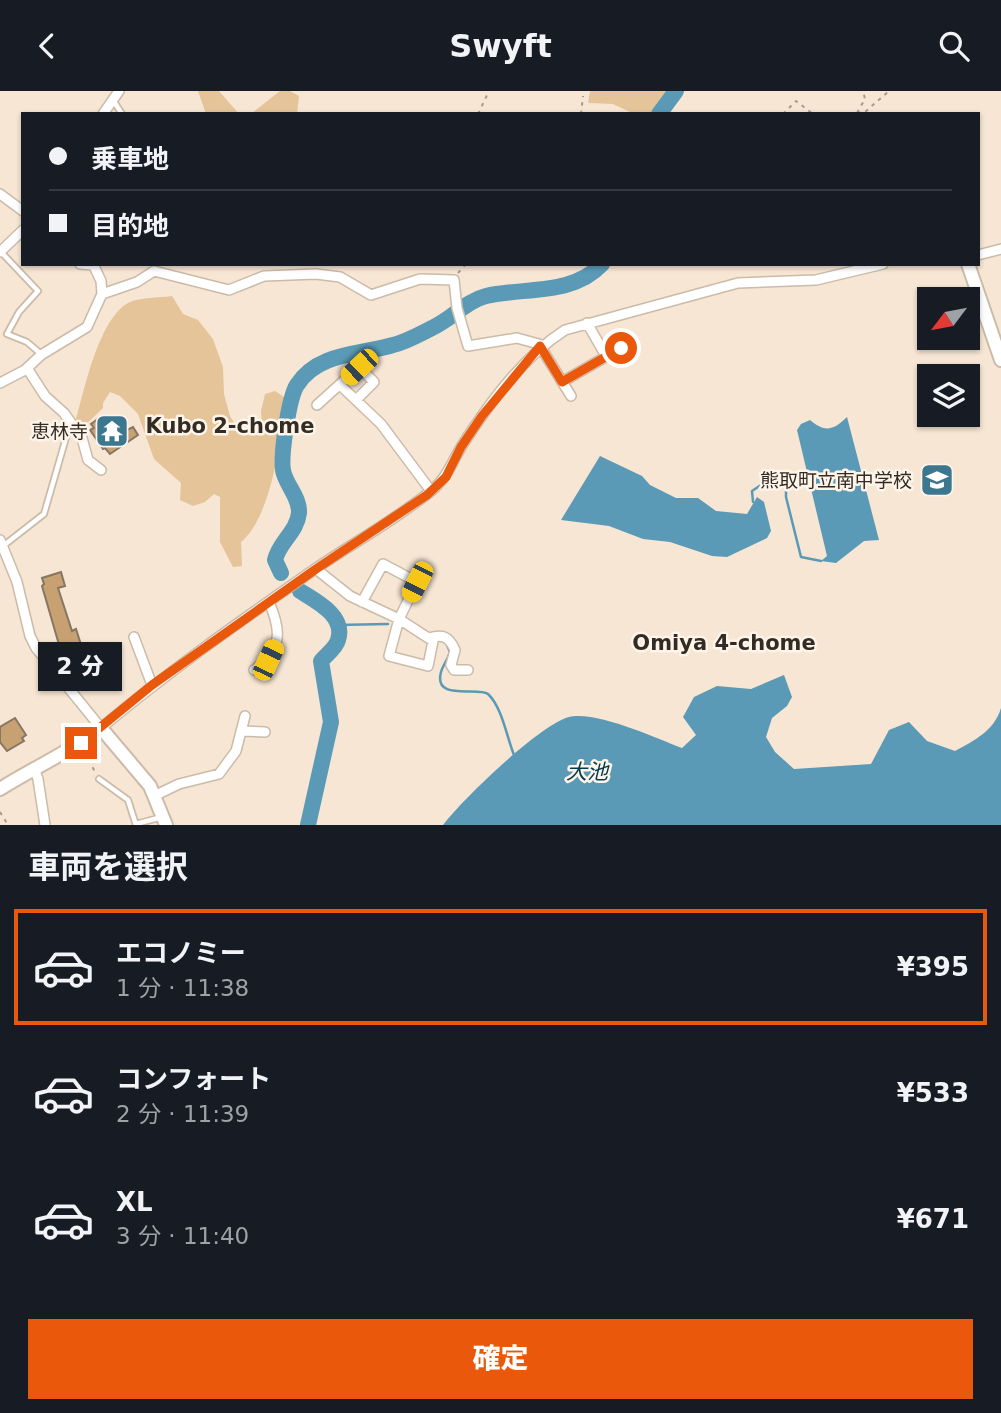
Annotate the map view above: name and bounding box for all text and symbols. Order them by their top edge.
icon: back [28,27,66,65]
text: Swyft [449,27,552,65]
icon: search [935,27,973,65]
text: 乗車地 [91,144,169,174]
text: 目的地 [91,211,169,241]
north arrow [917,287,980,350]
map controls [917,287,980,427]
route start [605,332,637,364]
car [337,345,382,389]
button: layers [917,364,980,427]
temple icon: 恵林寺 [93,412,131,450]
district label: Kubo 2-chome [146,414,314,438]
place label: 恵林寺 [31,420,88,442]
school or university icon: 熊取町立南中学校 [918,461,956,499]
place label: 熊取町立南中学校 [760,469,912,491]
car [399,559,436,605]
district label: Omiya 4-chome [632,631,816,655]
car [250,637,287,683]
callout: 2 分 [39,641,123,691]
text: 2 分 [56,653,104,679]
route end [65,727,97,759]
water label: 大池 [566,760,610,784]
text: 車両を選択 [28,848,188,886]
icon: car [32,936,95,999]
text: エコノミー [116,938,246,968]
text: ¥395 [897,952,969,982]
text: 1 分 · 11:38 [116,975,249,1001]
icon: car [32,1062,95,1125]
text: コンフォート [116,1064,271,1094]
text: ¥533 [897,1078,969,1108]
text: 2 分 · 11:39 [116,1101,249,1127]
text: XL [116,1187,153,1217]
icon: car [32,1188,95,1251]
text: ¥671 [897,1204,969,1234]
text: 3 分 · 11:40 [116,1223,249,1249]
button: 確定 [28,1319,973,1399]

